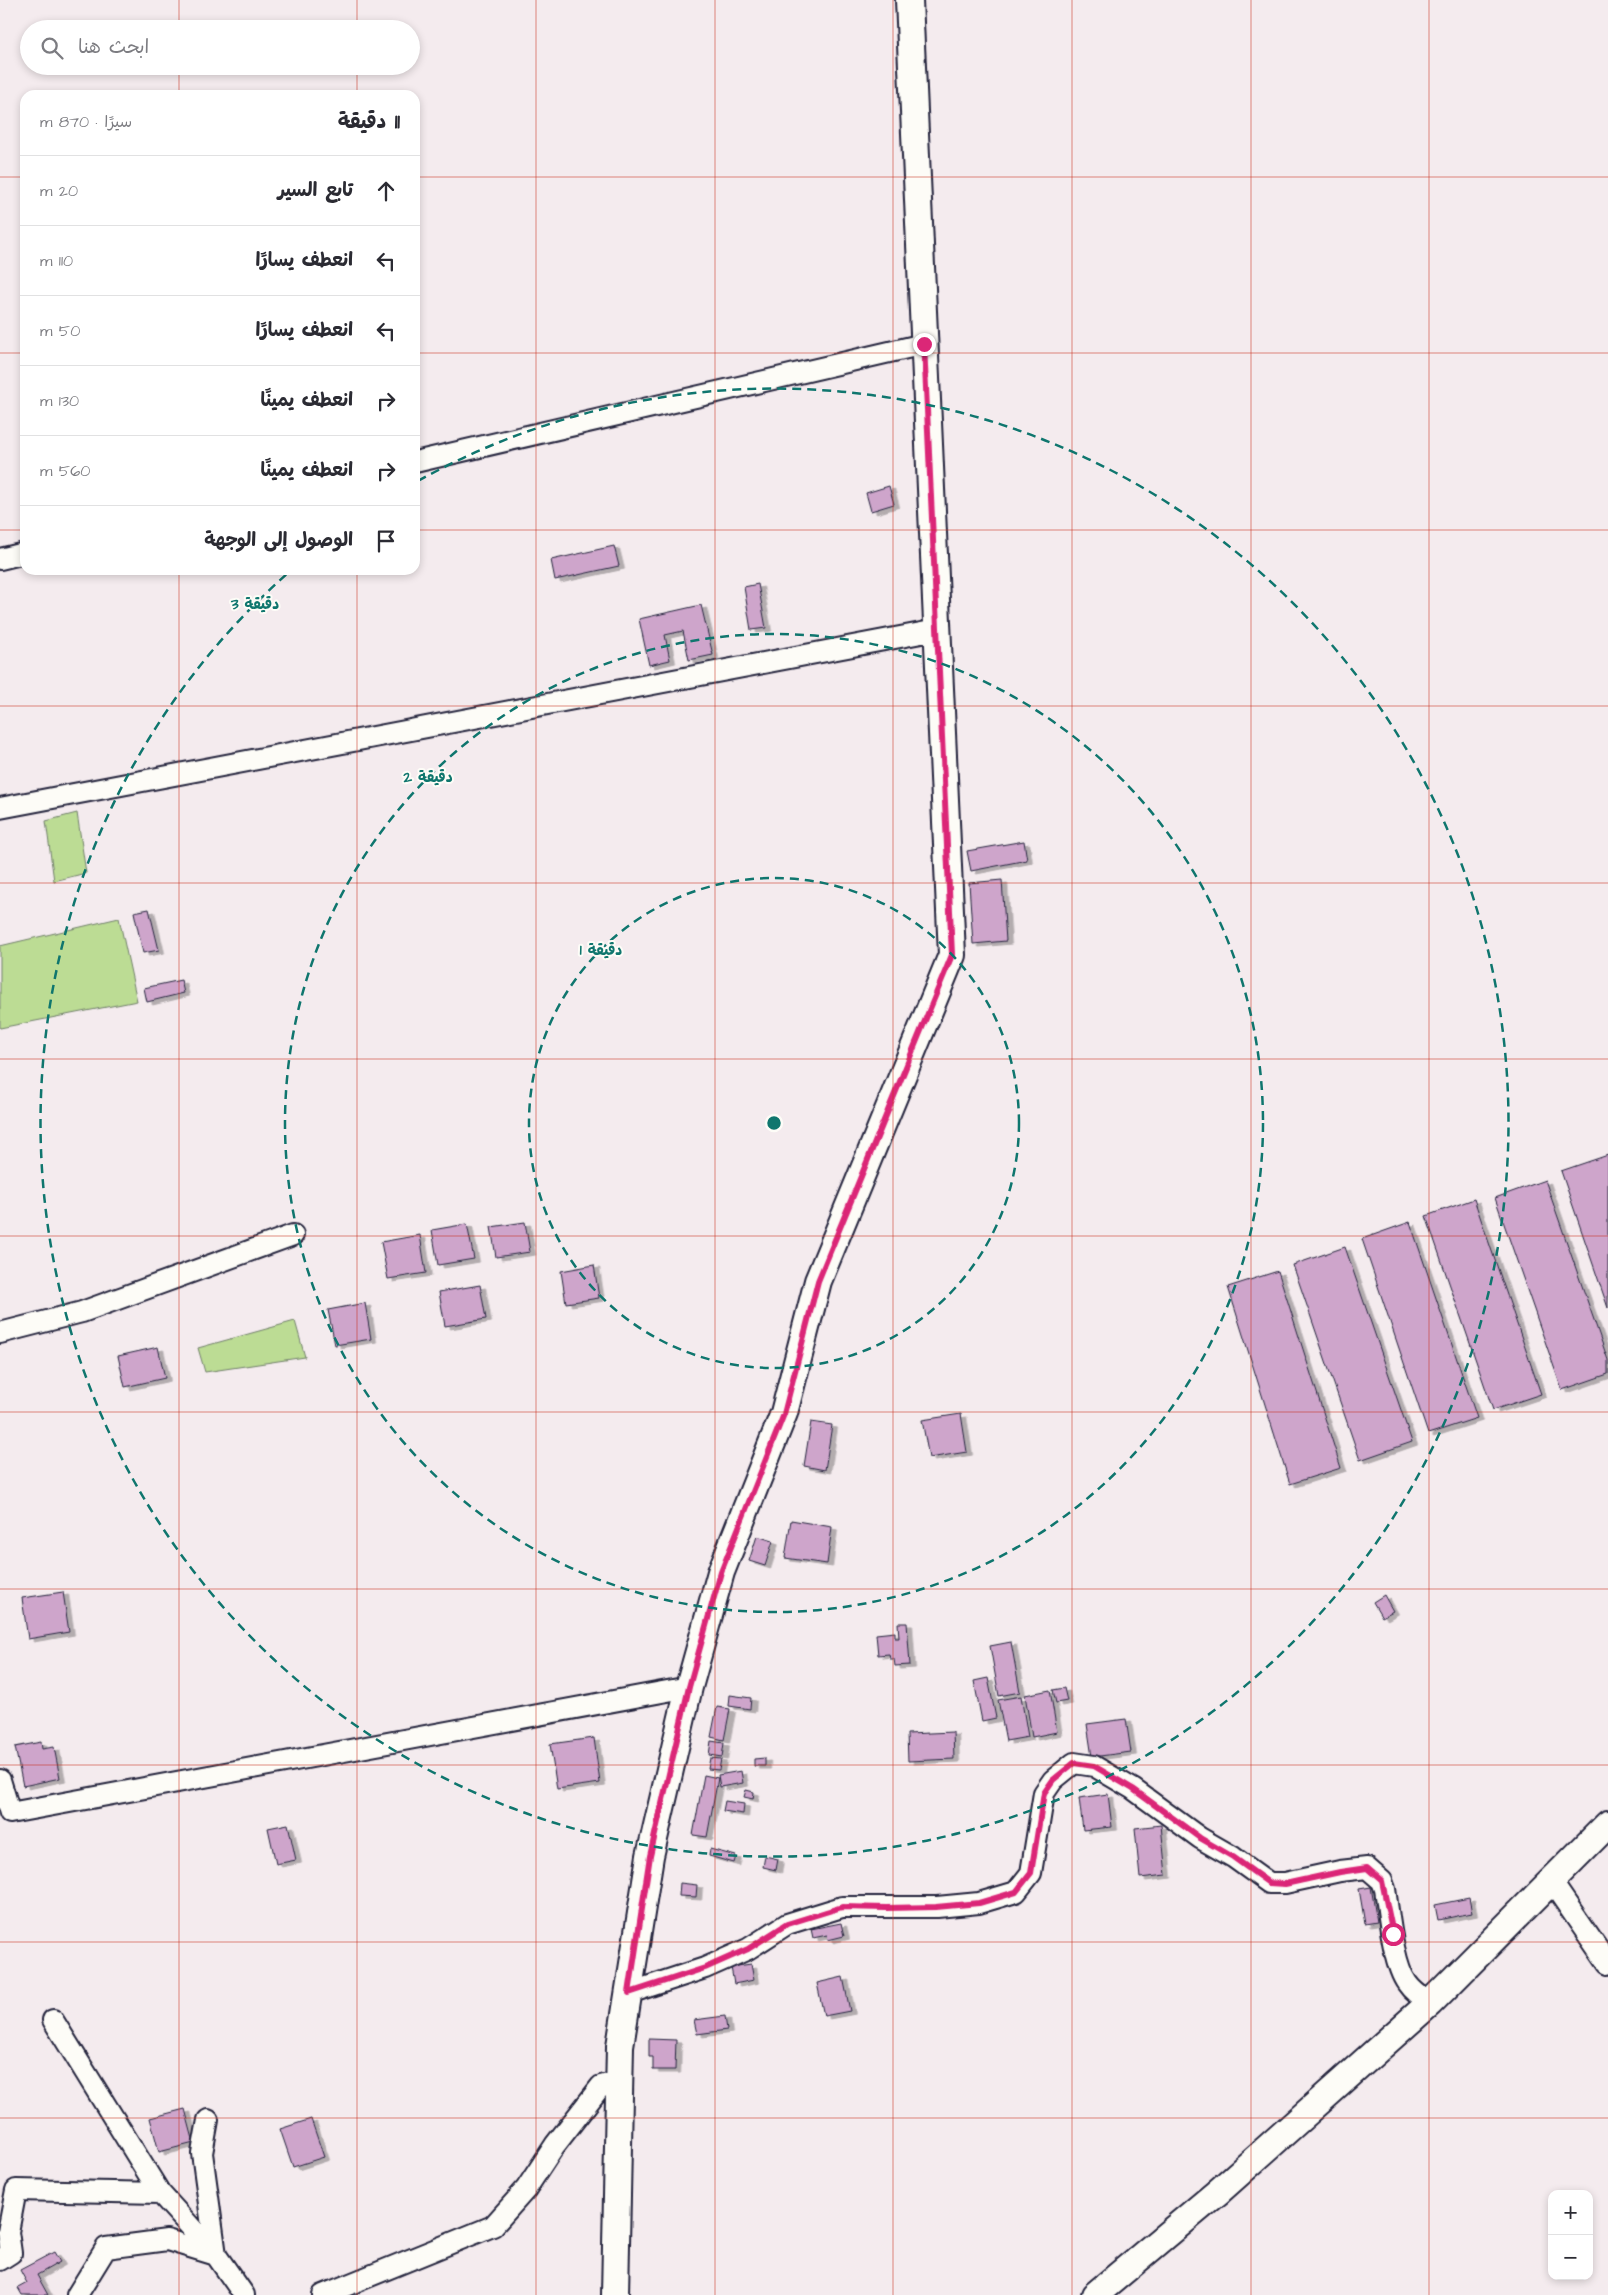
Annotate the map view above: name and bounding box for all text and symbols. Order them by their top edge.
search box [20,20,420,75]
icon: search [38,34,66,62]
text: ابحث هنا [78,34,149,61]
text: 11 دقيقة [338,107,400,136]
text: سيرًا · 870 m [40,111,132,133]
text: تابع السير [278,177,353,204]
icon: ahead [372,177,400,205]
text: 20 m [40,180,78,202]
text: انعطف يسارًا [256,247,353,274]
icon: left [372,247,400,275]
text: 110 m [40,250,73,272]
text: انعطف يسارًا [256,317,353,344]
icon: left [372,317,400,345]
text: 50 m [40,320,80,342]
route end [913,333,936,356]
text: انعطف يمينًا [261,387,353,414]
icon: right [372,387,400,415]
text: 130 m [40,390,79,412]
text: انعطف يمينًا [261,457,353,484]
icon: right [372,457,400,485]
text: 560 m [40,460,90,482]
text: الوصول إلى الوجهة [204,527,353,554]
icon: arrive [372,527,400,555]
text: 3 دقيقة [230,594,279,615]
text: 2 دقيقة [402,767,453,788]
text: 1 دقيقة [580,940,622,961]
centre of rings [765,1114,783,1132]
route start [1382,1923,1405,1946]
map controls [1548,2190,1593,2280]
button: + [1548,2190,1593,2235]
button: − [1548,2235,1593,2280]

